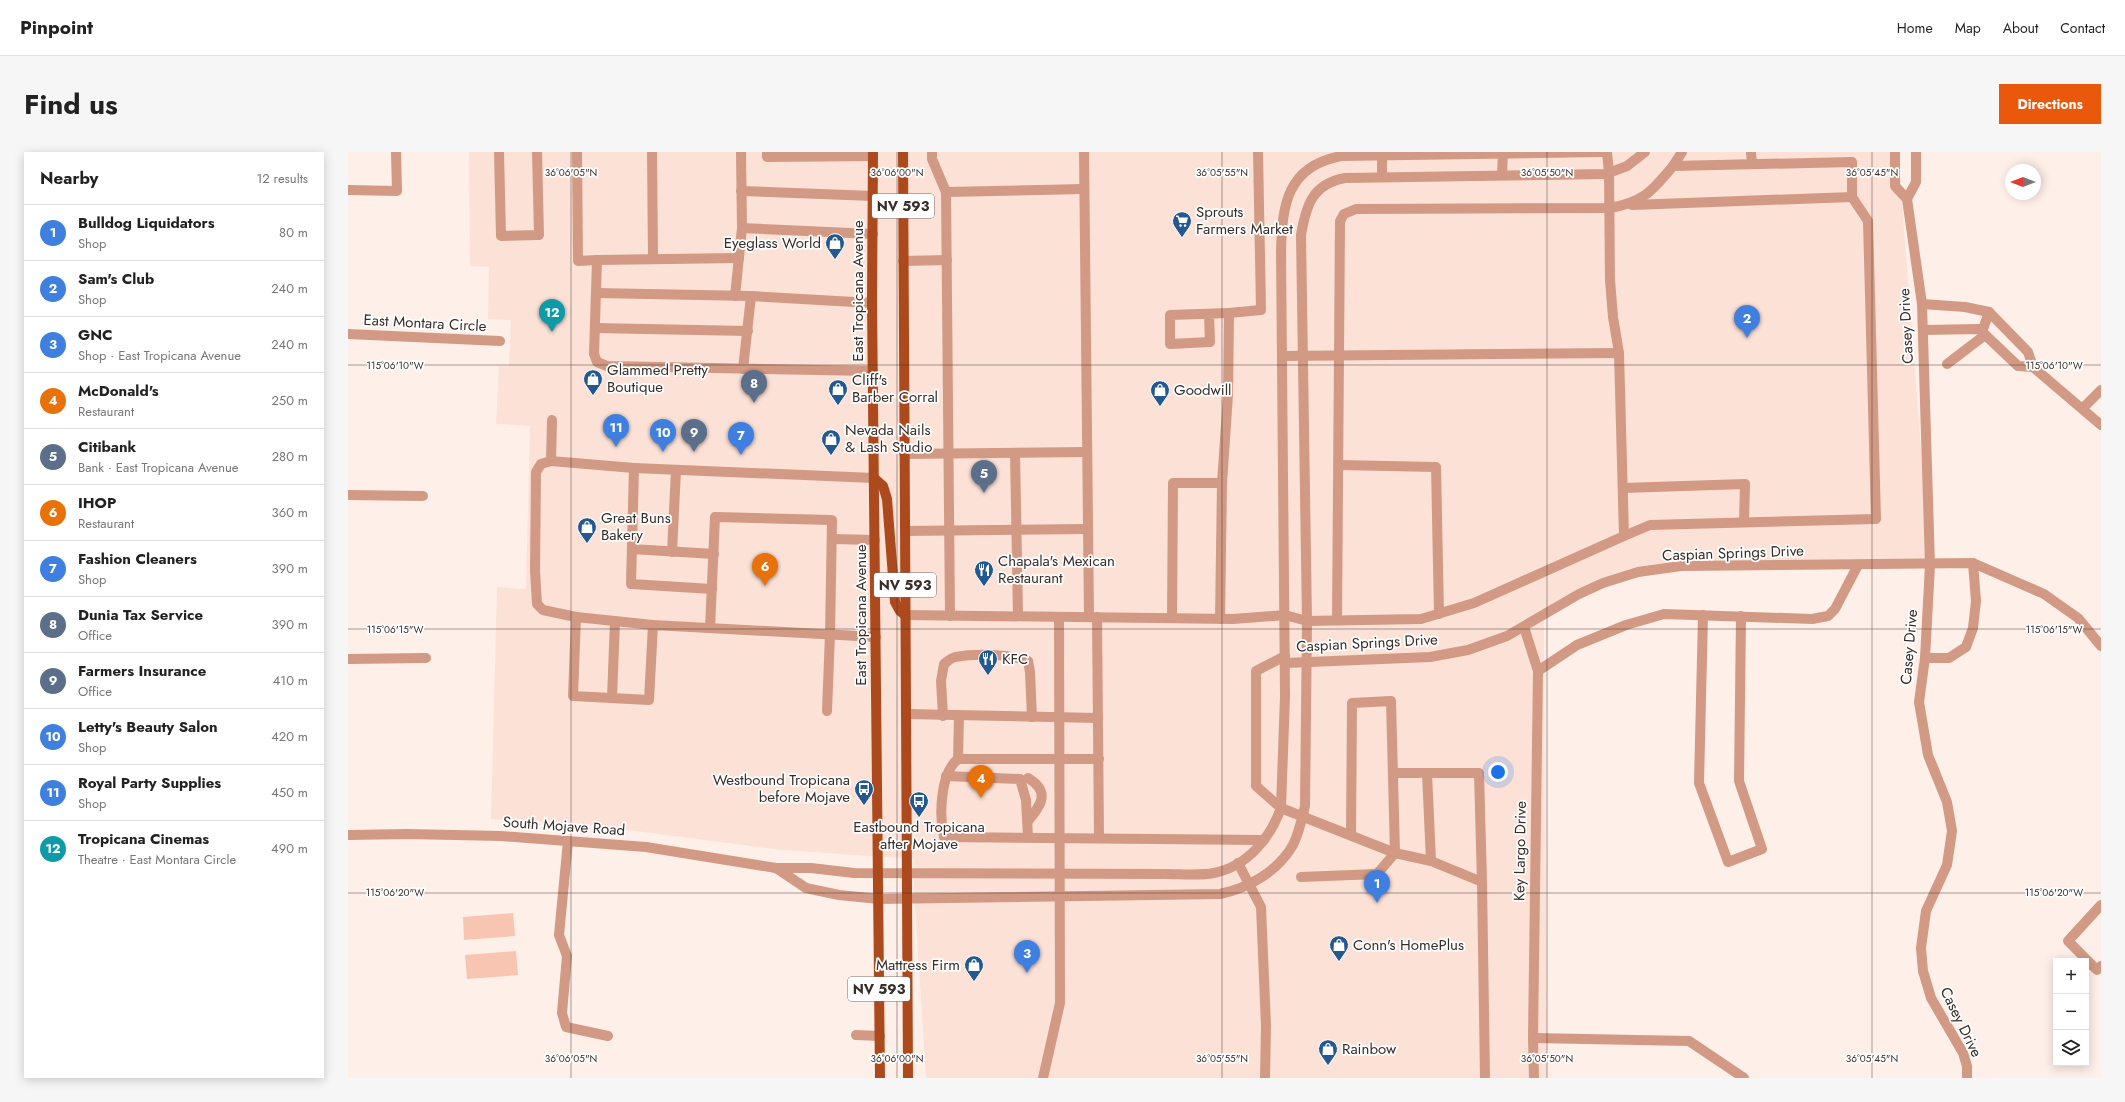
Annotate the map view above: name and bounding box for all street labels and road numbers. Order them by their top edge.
road number: NV 593 [872,194,934,218]
street label: East Tropicana Avenue [847,220,869,362]
street label: Casey Drive [1893,287,1919,364]
street label: East Montara Circle [363,309,487,337]
street label: Caspian Springs Drive [1662,540,1804,566]
street label: East Tropicana Avenue [850,544,872,686]
road number: NV 593 [874,573,936,597]
street label: Casey Drive [1895,608,1923,686]
street label: Caspian Springs Drive [1296,628,1439,658]
street label: Key Largo Drive [1508,800,1532,901]
street label: South Mojave Road [502,811,626,841]
road number: NV 593 [848,977,910,1001]
street label: Casey Drive [1935,983,1988,1061]

